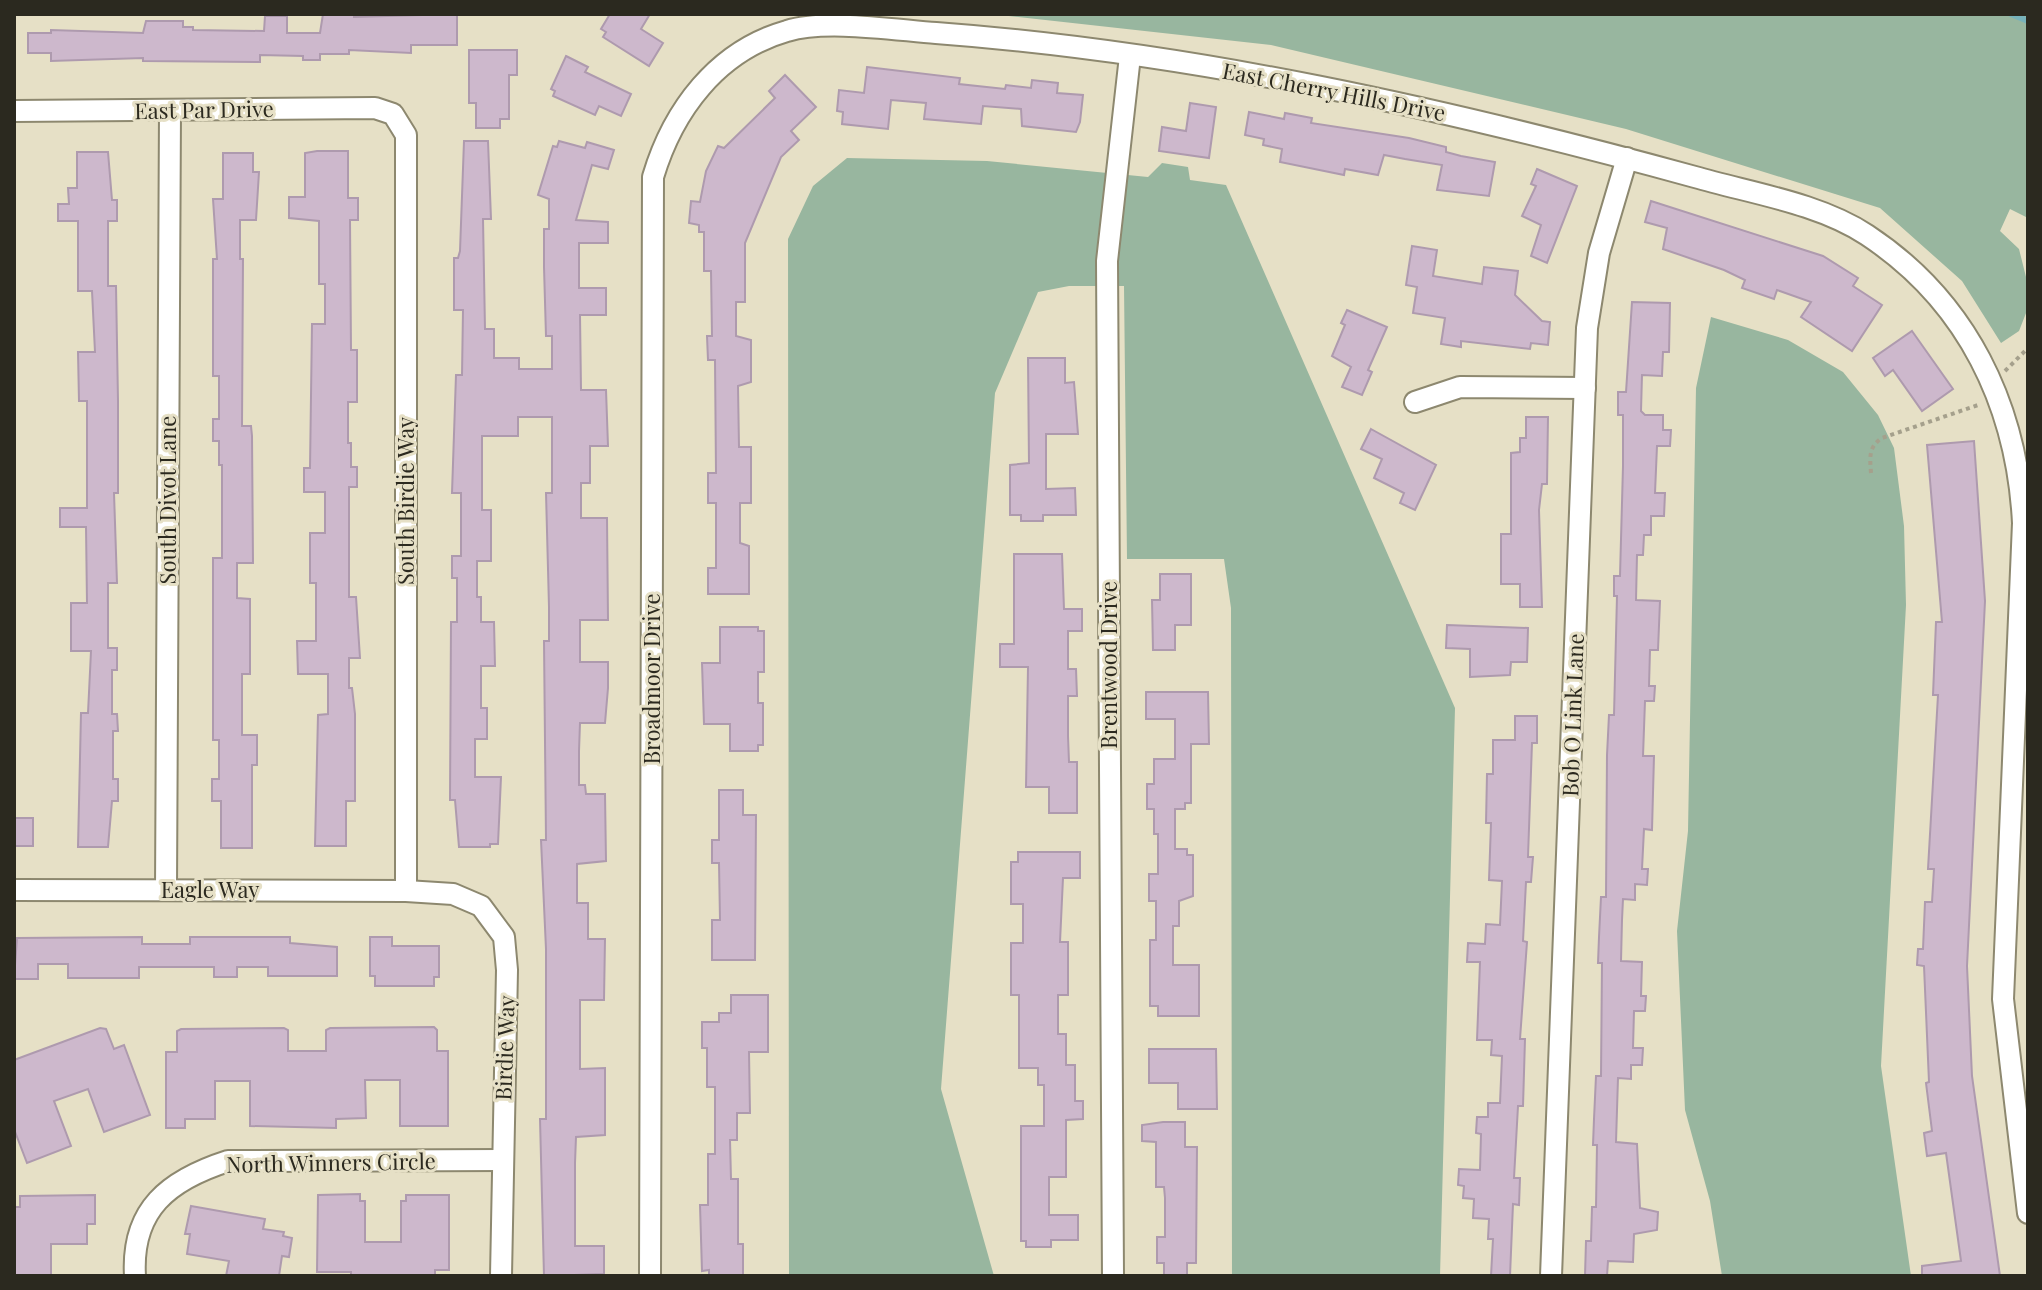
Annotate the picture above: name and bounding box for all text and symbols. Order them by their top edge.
street label: East Cherry Hills Drive [1220,55,1448,127]
street label: East Par Drive [134,93,274,125]
street label: South Divot Lane [152,416,182,584]
street label: South Birdie Way [390,417,420,585]
street label: Brentwood Drive [1093,581,1123,749]
street label: Broadmoor Drive [636,593,666,765]
street label: Bob O Link Lane [1554,633,1590,797]
street label: Eagle Way [161,874,259,904]
street label: Birdie Way [487,995,521,1101]
street label: North Winners Circle [226,1145,436,1179]

